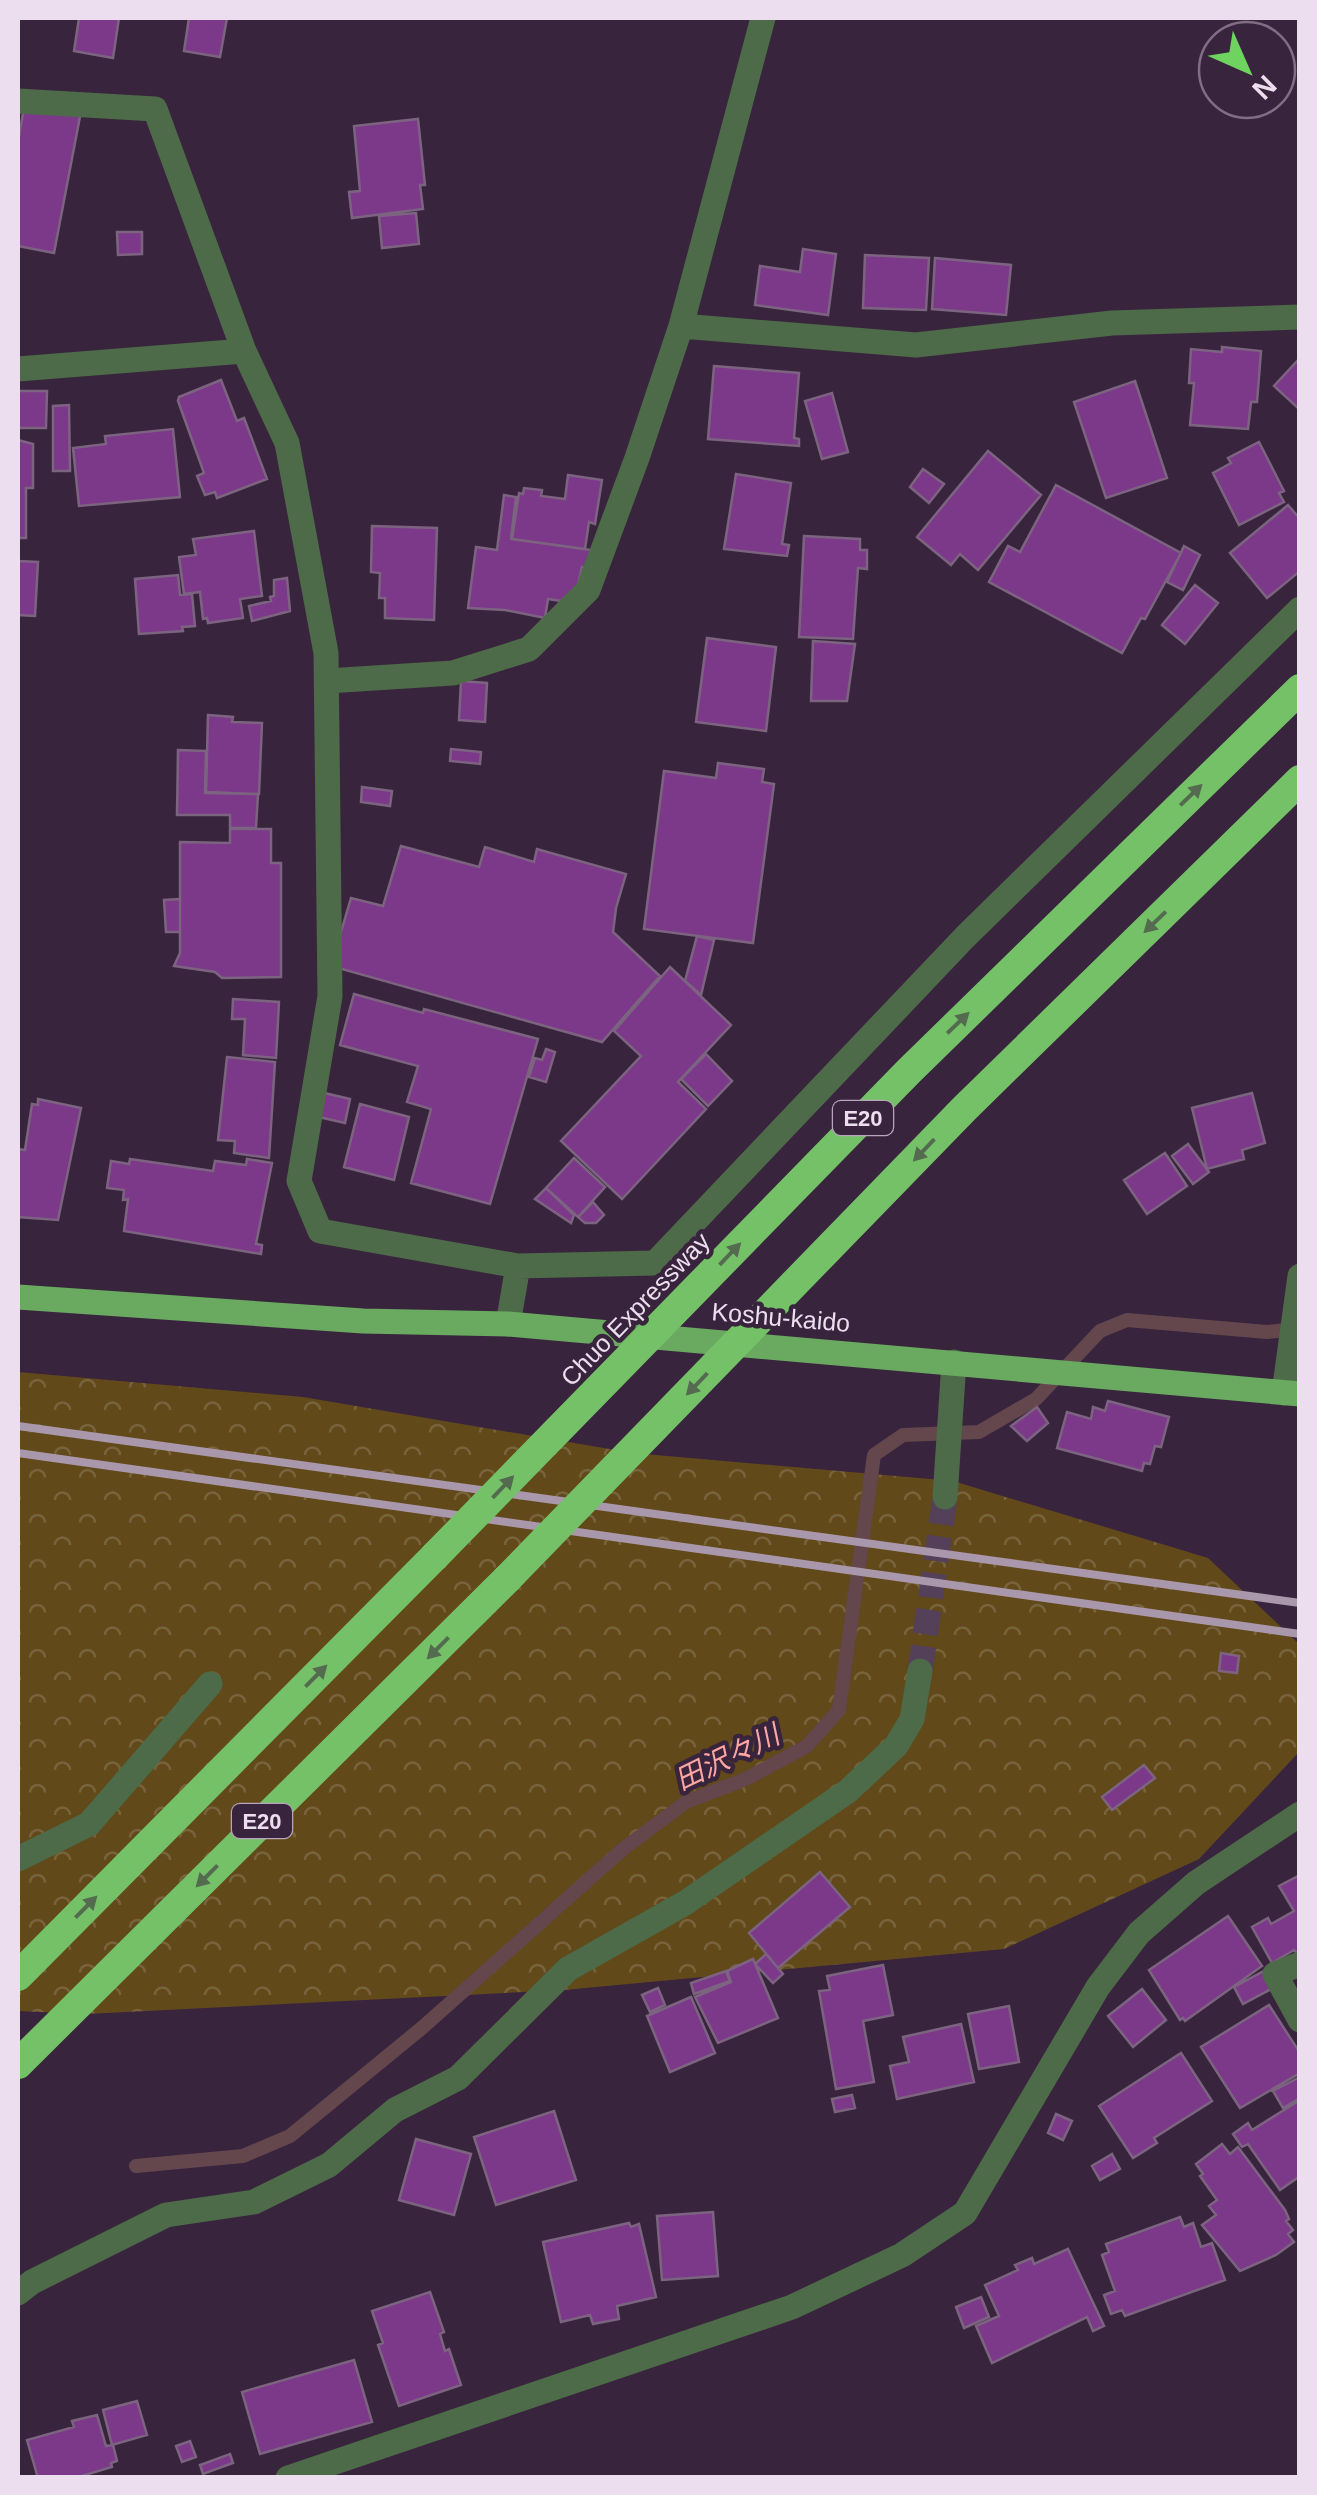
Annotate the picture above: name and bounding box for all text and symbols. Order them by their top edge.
north arrow [1197,20,1297,120]
text: N [1246,69,1282,105]
one-way arrow [1178,784,1202,808]
one-way arrow [1143,910,1167,933]
one-way arrow [946,1011,970,1035]
road number: E20 [833,1101,893,1135]
one-way arrow [913,1138,936,1162]
street label: Chuo Expressway [555,1226,715,1391]
one-way arrow [718,1243,741,1267]
street label: Koshu-kaido [711,1297,851,1337]
one-way arrow [686,1371,710,1395]
one-way arrow [491,1475,514,1499]
one-way arrow [426,1636,450,1660]
one-way arrow [303,1665,327,1689]
water label: 田沢々川 [670,1718,787,1796]
road number: E20 [232,1804,292,1838]
one-way arrow [195,1864,219,1888]
one-way arrow [74,1895,98,1919]

